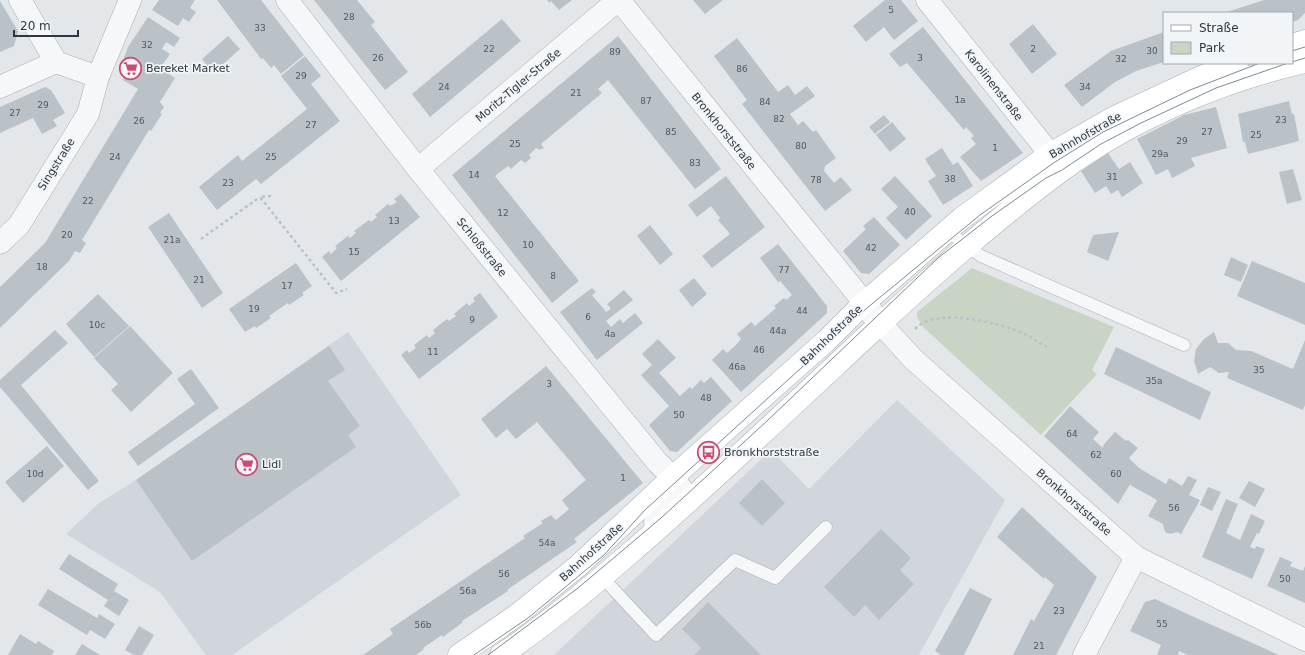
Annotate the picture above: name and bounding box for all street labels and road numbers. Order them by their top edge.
street label: Moritz-Tigler-Straße [473,46,564,125]
street label: Karolinenstraße [962,47,1026,124]
street label: Bronkhorststraße [689,90,759,173]
street label: Bahnhofstraße [1047,109,1124,161]
street label: Singstraße [35,136,78,193]
street label: Schloßstraße [454,215,509,279]
street label: Bahnhofstraße [798,302,865,368]
street label: Bronkhorststraße [1033,466,1114,539]
street label: Bahnhofstraße [557,520,626,584]

